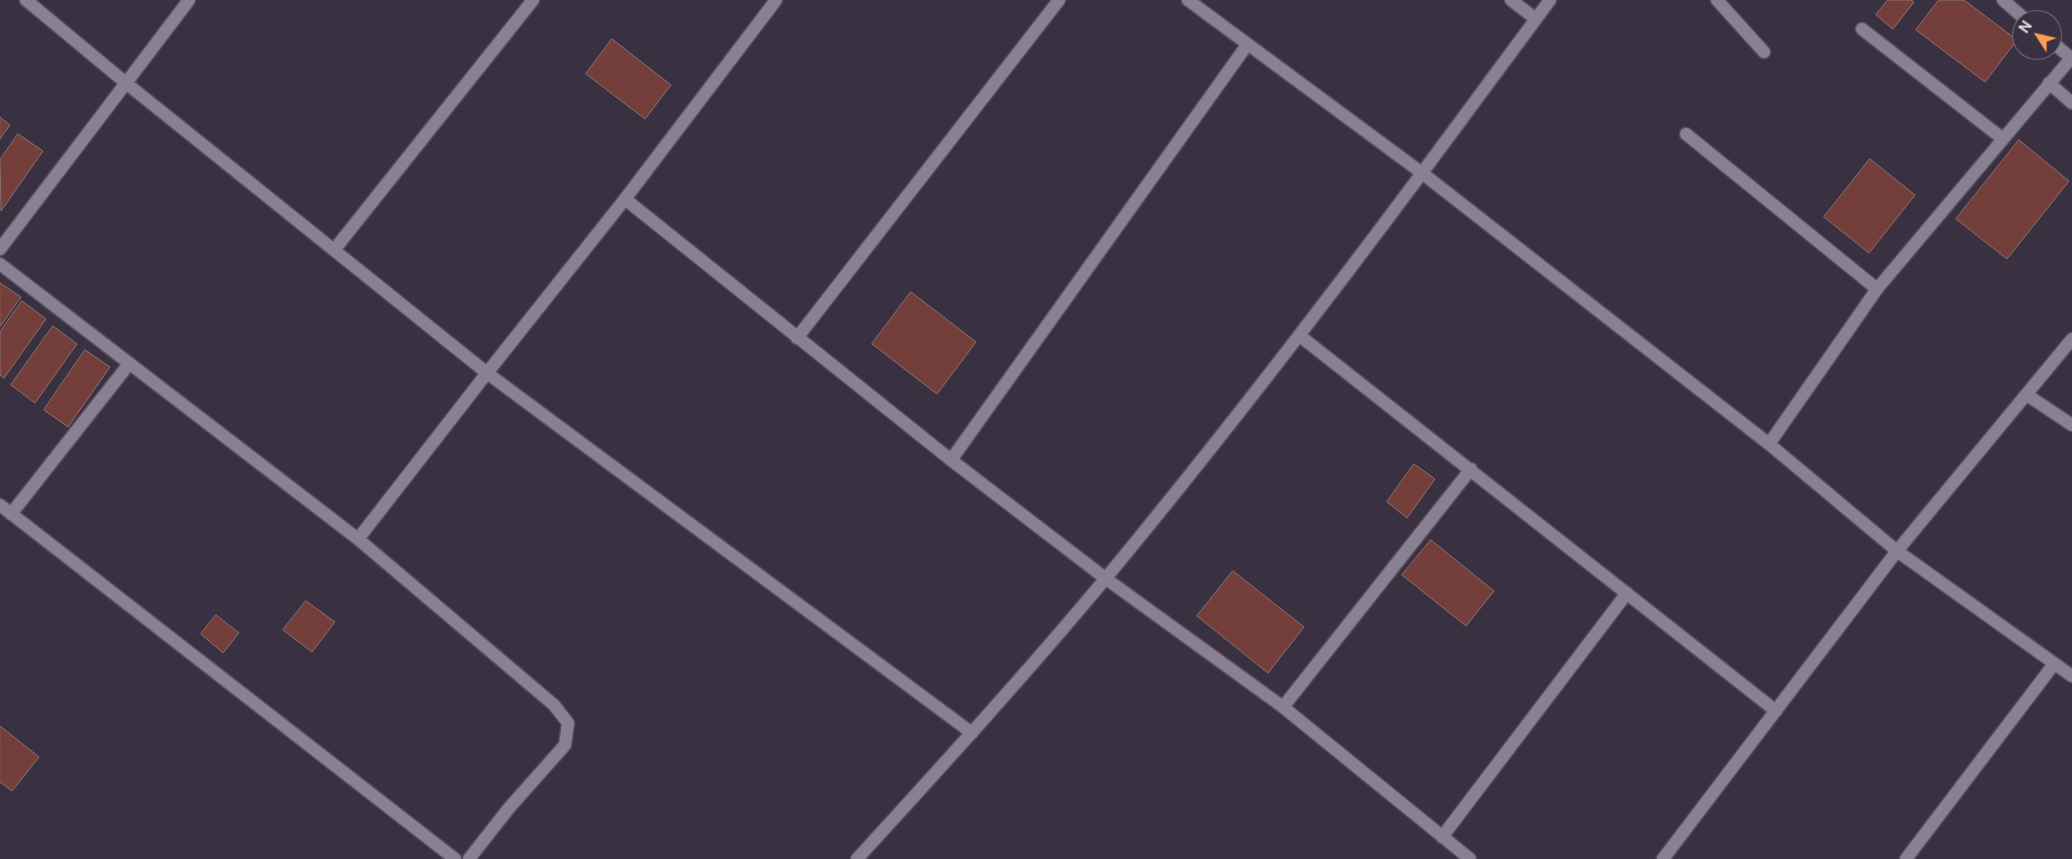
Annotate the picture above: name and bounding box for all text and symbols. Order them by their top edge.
north arrow [2012,10,2062,60]
text: N [2016,18,2035,36]

